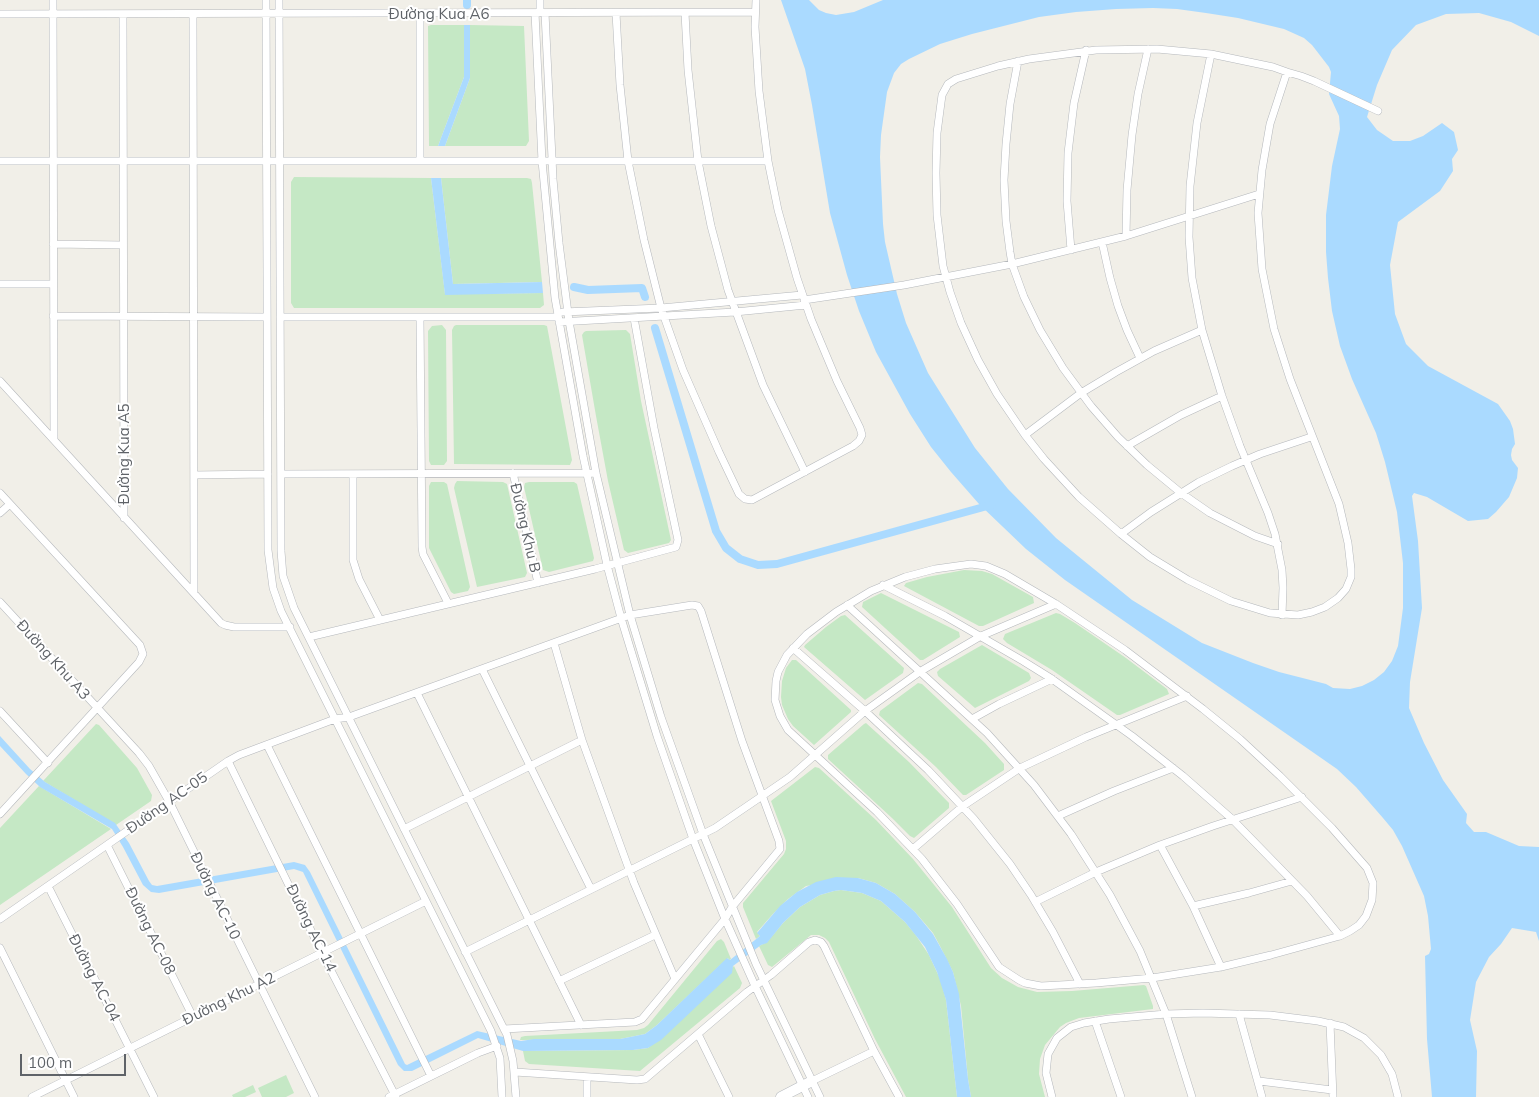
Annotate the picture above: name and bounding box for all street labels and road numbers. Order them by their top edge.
street label: Đường Kua A6 [388,5,490,23]
street label: Đường Kua A5 [115,403,133,505]
street label: Đường Khu B [506,482,544,574]
street label: Đường Khu A3 [12,616,94,704]
street label: Đường AC-05 [123,768,211,838]
street label: Đường AC-10 [186,849,244,943]
street label: Đường AC-14 [282,881,340,975]
street label: Đường AC-08 [121,884,179,978]
street label: Đường AC-04 [64,931,124,1025]
street label: Đường Khu A2 [180,969,278,1029]

